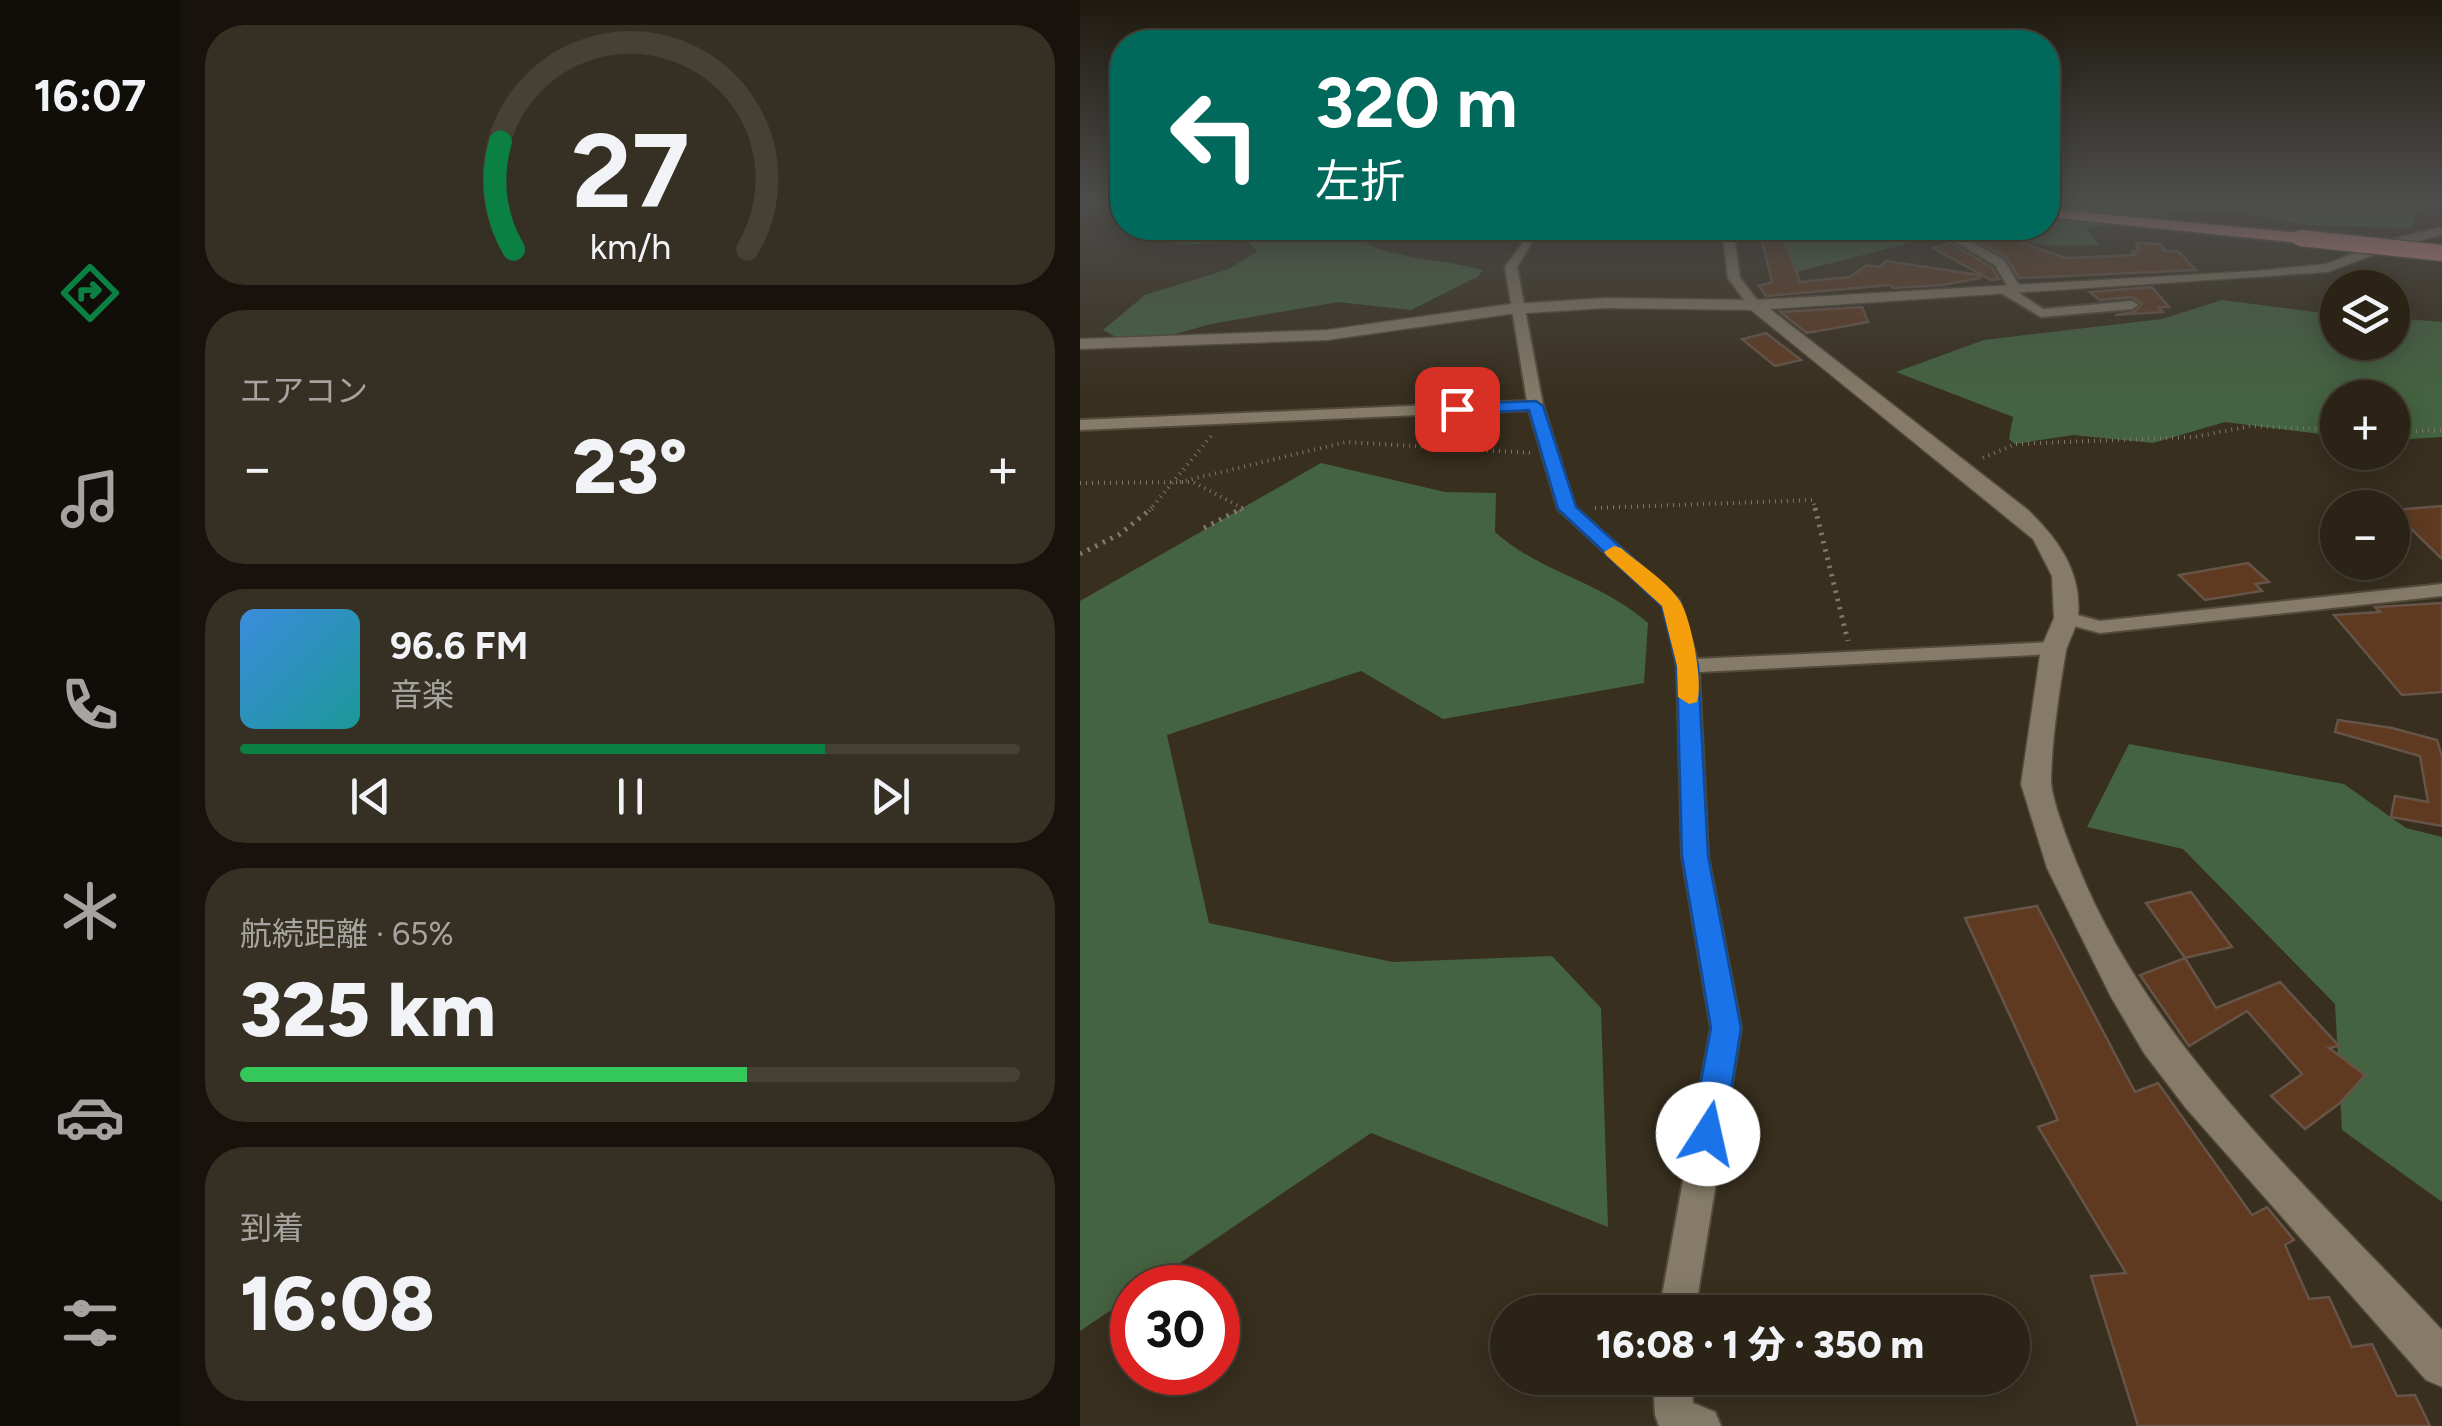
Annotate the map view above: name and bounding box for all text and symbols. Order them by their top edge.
text: 320 m [1315,60,1518,145]
text: 16:07 [34,68,146,122]
icon: left [1150,70,1280,200]
text: 27 [571,108,689,233]
text: 左折 [1315,154,1405,208]
text: km/h [589,225,671,268]
icon: directions [55,258,125,328]
map controls [2320,270,2410,580]
button: layers [2320,270,2410,360]
pin [1415,367,1500,452]
text: エアコン [240,372,368,410]
button: + [2320,380,2410,470]
icon: arrive [1430,382,1485,437]
text: 23° [573,422,687,512]
text: − [240,435,274,501]
text: + [986,435,1020,501]
icon: music [55,464,125,534]
button: − [2320,490,2410,580]
text: 96.6 FM [390,623,528,669]
icon: phone [55,670,125,740]
text: 音楽 [390,676,454,714]
icon: previous [343,769,398,824]
icon: pause [603,769,658,824]
icon: next [863,769,918,824]
icon: climate [55,876,125,946]
text: 航続距離 · 65% [240,915,454,953]
text: 325 km [240,965,496,1055]
icon: car [55,1082,125,1152]
position arrow [1656,1082,1760,1186]
text: 到着 [240,1209,304,1247]
text: 16:08 [240,1259,435,1349]
speed limit sign: 30 [1110,1265,1240,1395]
icon: filters [55,1288,125,1358]
text: 16:08 · 1 分 · 350 m [1596,1322,1924,1368]

